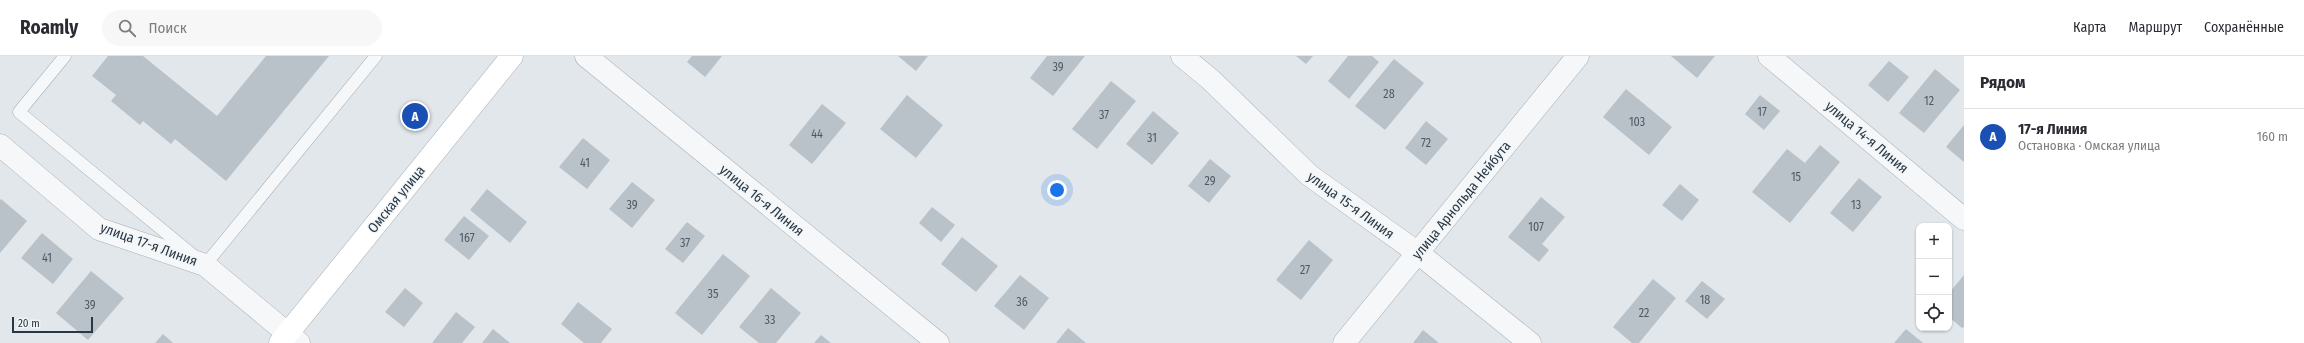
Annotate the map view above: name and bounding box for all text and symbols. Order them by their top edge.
search box [102,10,382,46]
text: Roamly [20,16,78,39]
icon: search [116,17,138,39]
text: Поиск [148,19,187,37]
text: Карта [2073,19,2106,36]
text: Маршрут [2128,19,2182,36]
text: Сохранённые [2204,19,2284,36]
house number: 39 [1052,60,1064,74]
text: Рядом [1980,72,2025,93]
house number: 28 [1383,87,1395,101]
house number: 12 [1924,94,1934,108]
street label: улица 14-я Линия [1822,98,1912,177]
pin: A [402,101,428,131]
house number: 17 [1757,105,1767,119]
house number: 37 [1099,108,1109,122]
house number: 103 [1629,115,1645,129]
text: 17-я Линия [2018,120,2087,138]
house number: 44 [811,127,823,141]
text: A [1989,129,1997,144]
text: 160 m [2257,129,2288,144]
house number: 31 [1147,131,1157,145]
house number: 72 [1421,136,1431,150]
street label: улица Арнольда Нейбута [1408,138,1514,263]
text: Остановка · Омская улица [2018,138,2160,153]
house number: 41 [580,156,590,170]
street label: улица 16-я Линия [716,161,807,240]
street label: Омская улица [364,162,429,236]
street label: улица 15-я Линия [1304,168,1397,243]
house number: 15 [1791,170,1802,184]
house number: 29 [1204,174,1216,188]
your location [1047,180,1067,200]
house number: 39 [626,198,638,212]
house number: 13 [1851,198,1861,212]
street label: улица 17-я Линия [98,219,200,270]
house number: 107 [1528,220,1544,234]
map controls [1916,223,1952,331]
button: + [1916,223,1952,259]
house number: 167 [459,231,475,245]
house number: 37 [680,236,690,250]
house number: 41 [42,251,52,265]
button: − [1916,259,1952,295]
house number: 27 [1300,263,1310,277]
house number: 35 [708,287,719,301]
house number: 18 [1700,293,1710,307]
house number: 36 [1016,295,1028,309]
button: locate [1916,295,1952,331]
house number: 39 [84,298,96,312]
house number: 22 [1639,306,1649,320]
house number: 33 [765,313,775,327]
scale bar [12,315,93,334]
text: 20 m [18,317,40,330]

